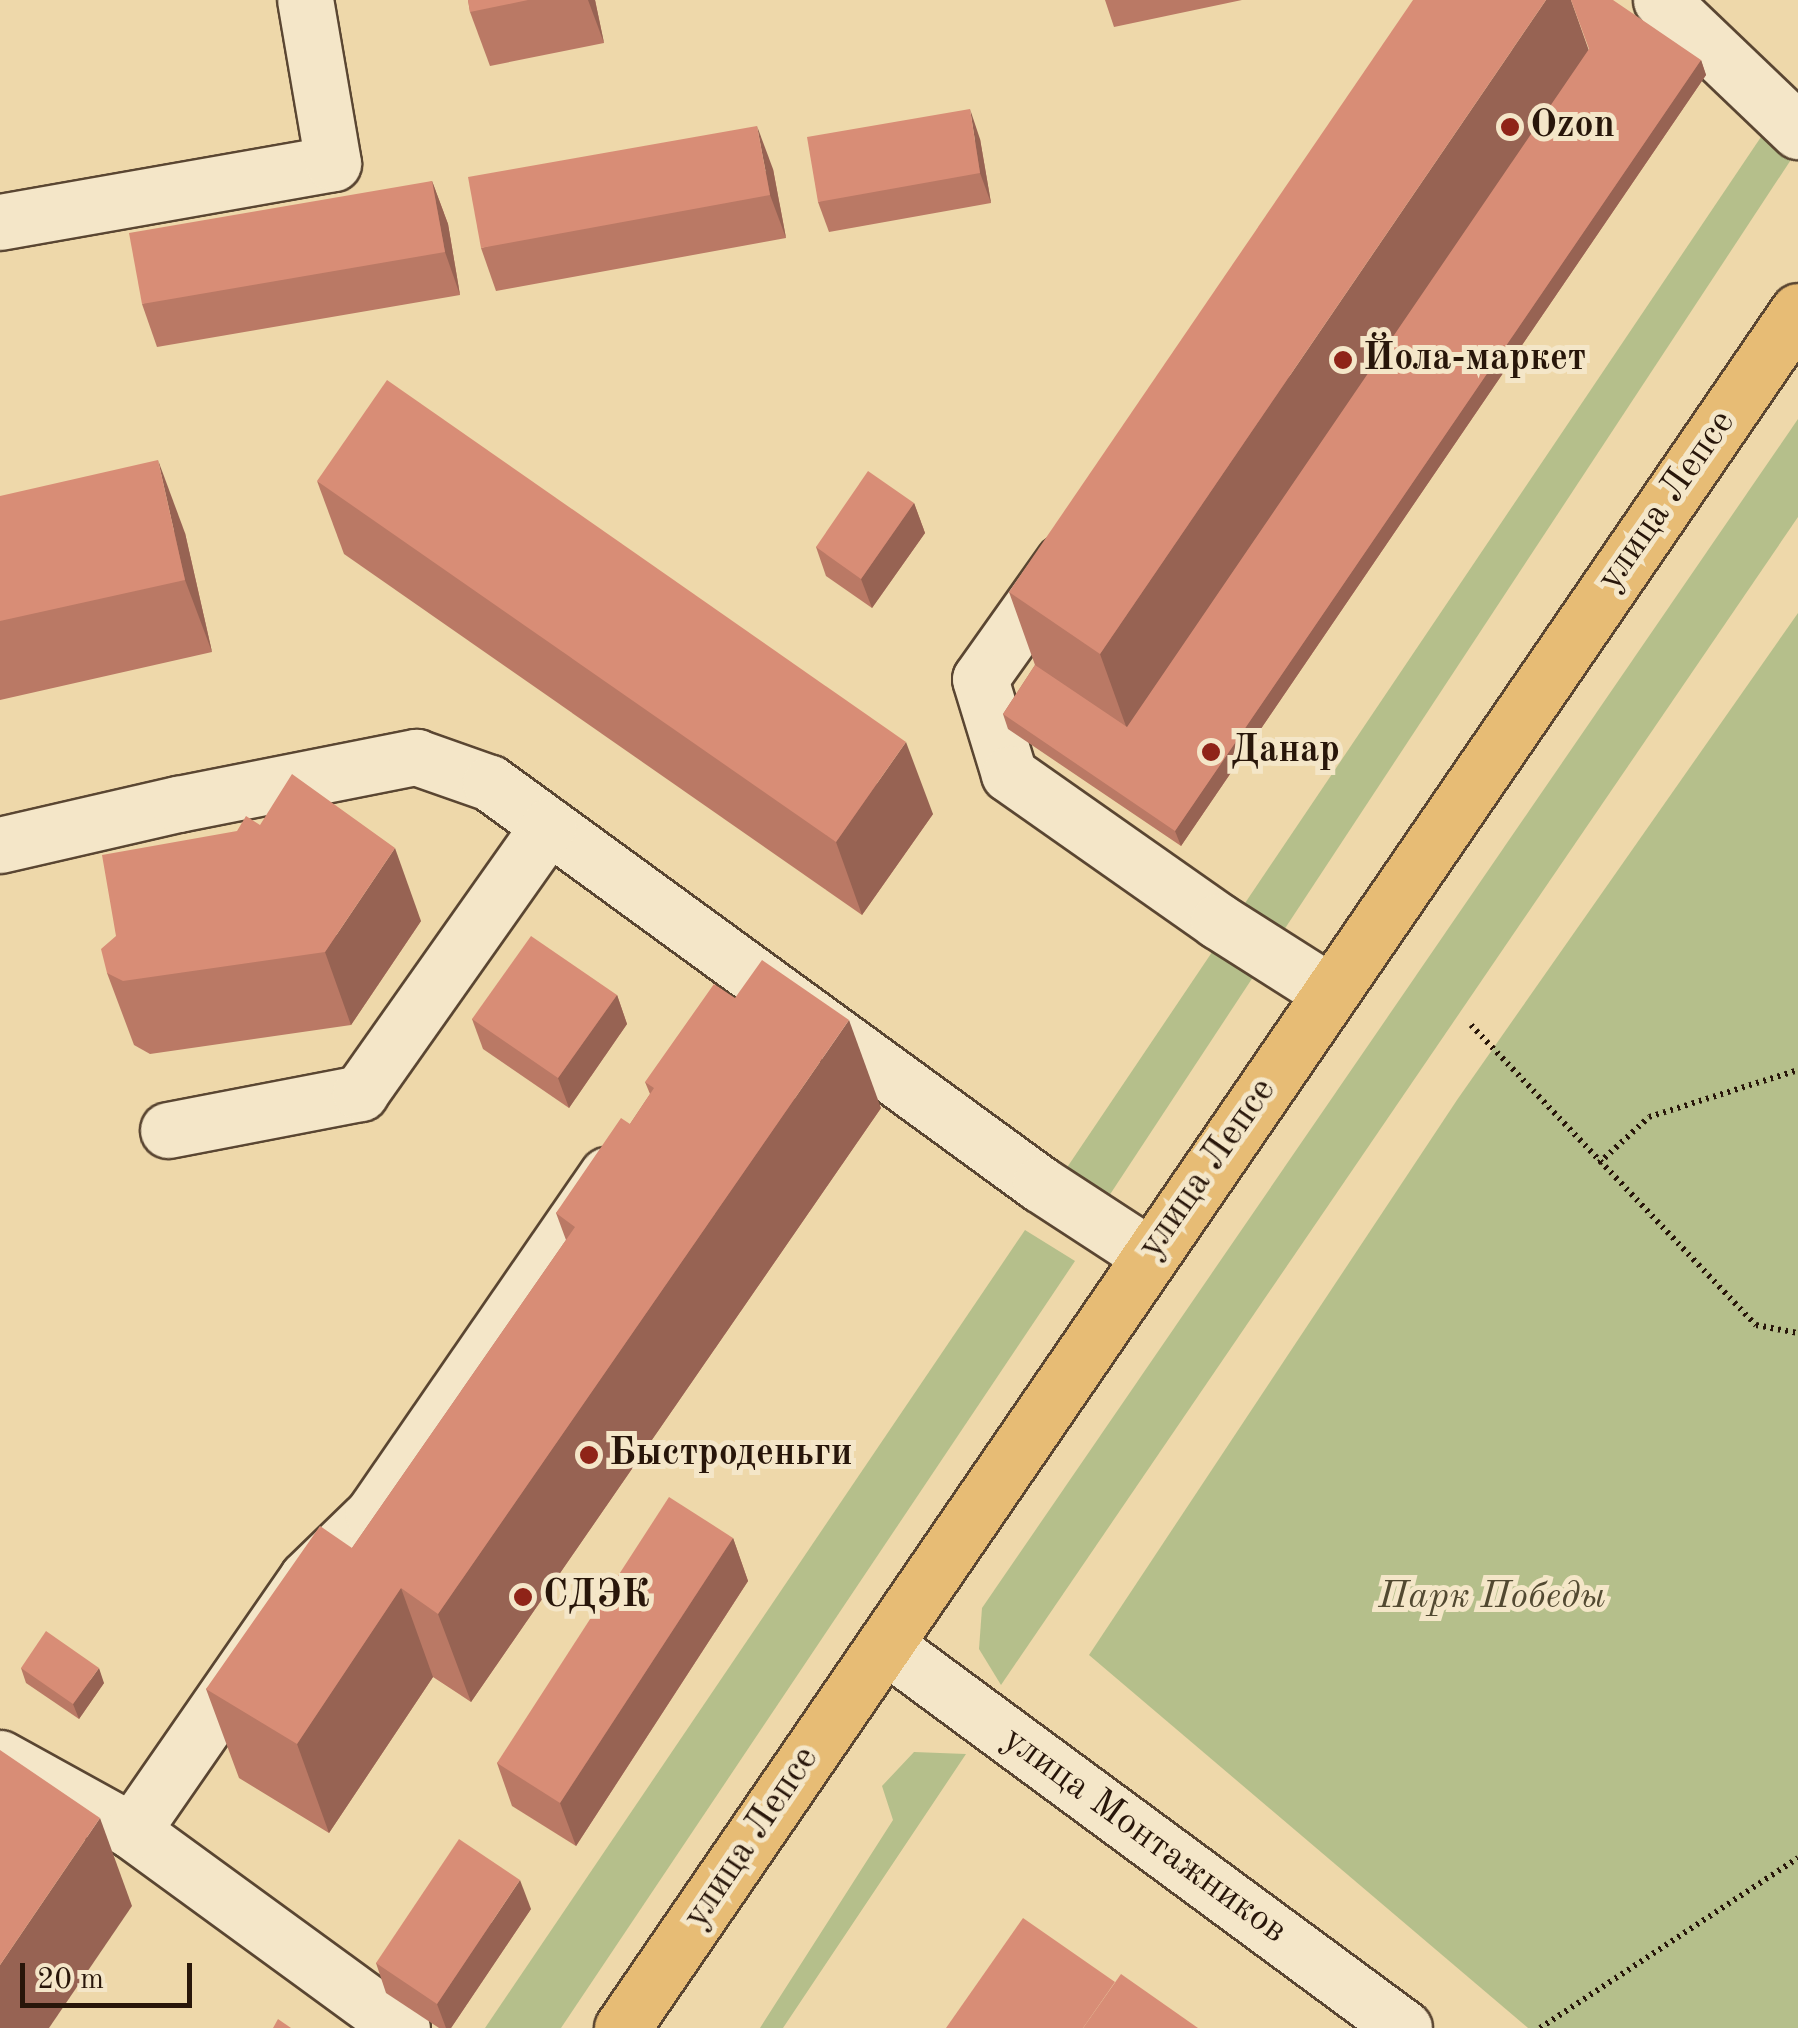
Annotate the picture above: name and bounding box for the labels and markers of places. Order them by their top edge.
place label: Ozon [1530,104,1615,150]
marker: Ozon [1499,116,1521,138]
place label: Йола-маркет [1363,337,1586,383]
marker: Йола-маркет [1332,349,1354,371]
place label: Данар [1231,729,1340,775]
marker: Данар [1200,741,1222,763]
place label: Быстроденьги [609,1432,852,1478]
marker: Быстроденьги [578,1444,600,1466]
place label: СДЭК [543,1574,650,1620]
marker: СДЭК [512,1586,534,1608]

